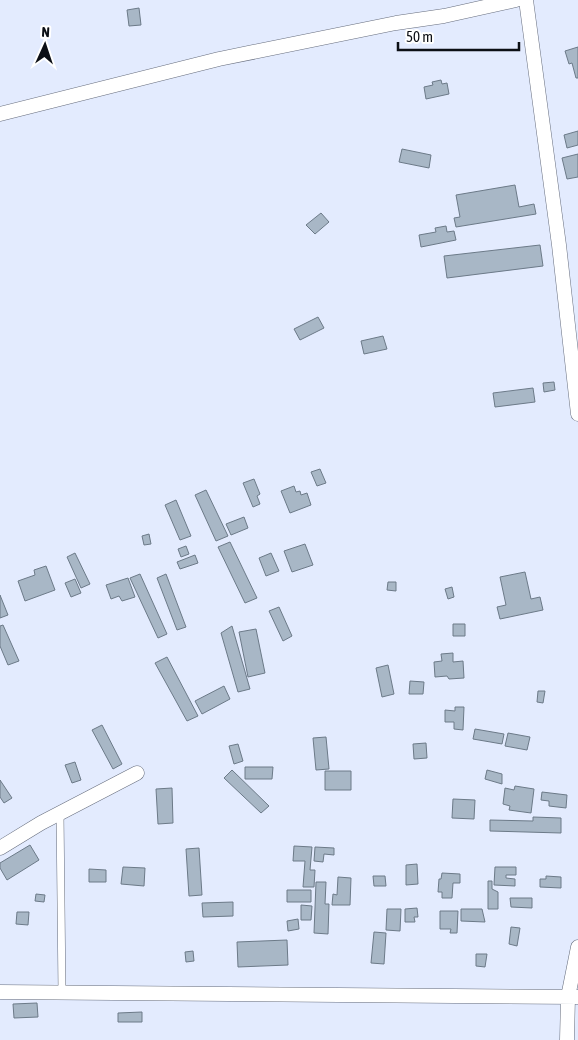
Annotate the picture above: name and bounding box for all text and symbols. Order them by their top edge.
north arrow [20,20,70,70]
scale bar [398,20,519,52]
text: N [41,24,50,40]
text: 50 m [406,28,433,45]

